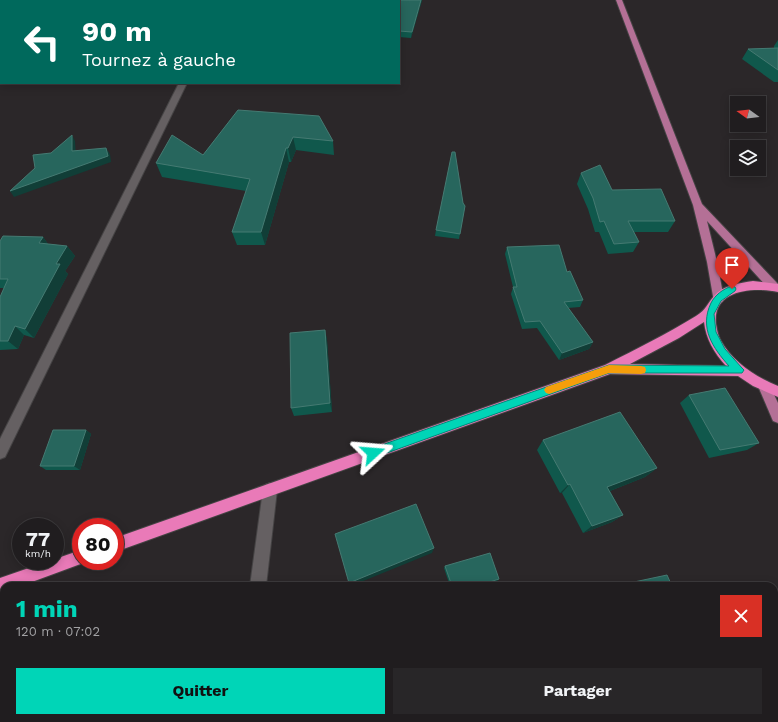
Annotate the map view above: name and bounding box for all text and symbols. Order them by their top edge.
text: 90 m [82,15,152,48]
icon: left [16,16,68,68]
text: Tournez à gauche [82,49,236,70]
north arrow [730,96,766,132]
map controls [730,96,766,176]
button: layers [730,140,766,176]
pin [715,248,749,289]
icon: arrive [721,254,743,276]
position arrow [352,432,394,474]
speed limit sign: 80 [72,518,124,570]
text: 77 [26,527,50,551]
text: km/h [25,548,51,559]
text: 1 min [16,595,78,623]
button: close [720,595,762,637]
text: 120 m · 07:02 [16,624,100,639]
button: Quitter [16,668,385,714]
button: Partager [393,668,762,714]

